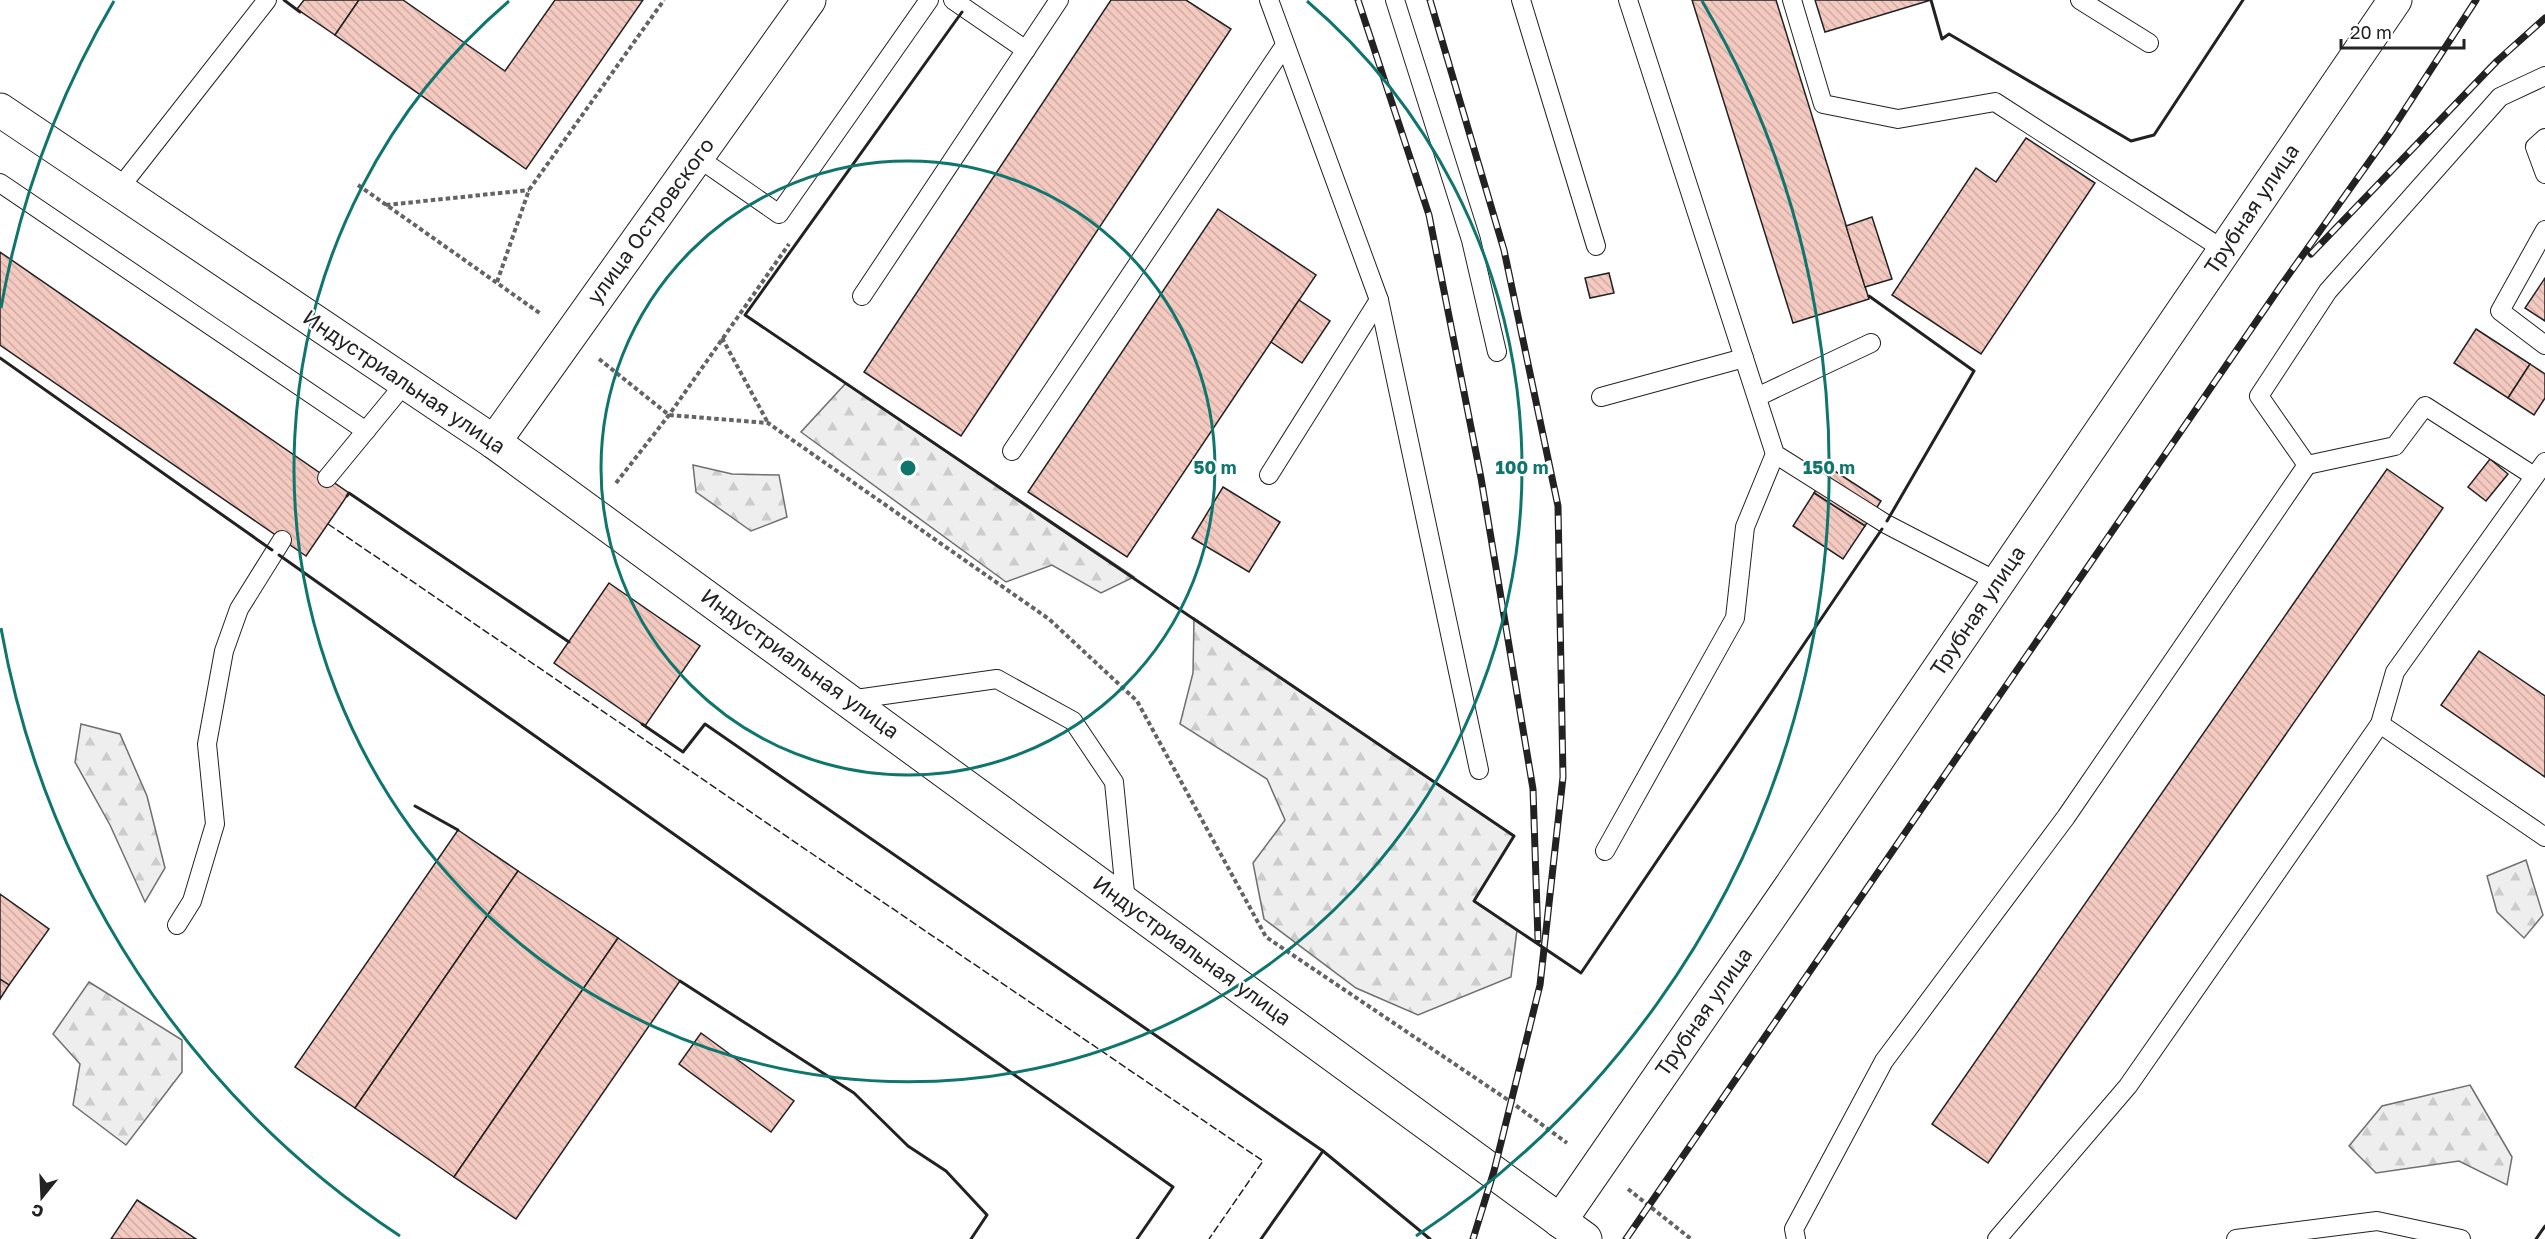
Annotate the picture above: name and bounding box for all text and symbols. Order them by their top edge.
scale bar [2341,12,2464,50]
text: 20 m [2350,21,2392,43]
street label: улица Островского [581,132,719,309]
street label: Трубная улица [2198,138,2304,278]
street label: Индустриальная улица [298,304,511,459]
text: 50 m [1194,456,1236,478]
text: 100 m [1496,456,1548,478]
text: 150 m [1803,456,1855,478]
centre of rings [898,458,918,478]
street label: Трубная улица [1924,540,2030,680]
street label: Индустриальная улица [696,583,905,744]
street label: Индустриальная улица [1088,870,1297,1031]
street label: Трубная улица [1649,942,1757,1081]
north arrow [12,1167,72,1227]
text: С [29,1200,46,1223]

